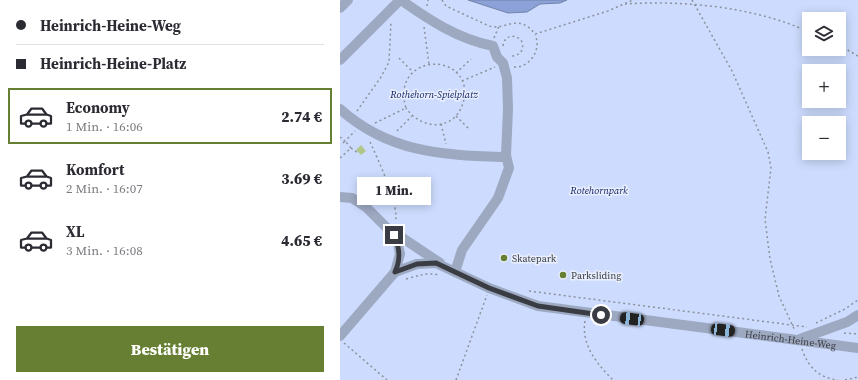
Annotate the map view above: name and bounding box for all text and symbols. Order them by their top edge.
map controls [802,12,846,160]
button: layers [802,12,846,56]
text: Heinrich-Heine-Weg [40,15,181,36]
text: Heinrich-Heine-Platz [40,53,186,74]
button: + [802,64,846,108]
park label: Rothehorn-Spielplatz [389,88,478,101]
text: Economy [66,97,130,118]
icon: car [18,98,54,134]
text: 2.74 € [281,106,322,127]
button: − [802,116,846,160]
text: 1 Min. · 16:06 [66,118,143,135]
text: Komfort [66,159,124,180]
icon: car [18,160,54,196]
text: 3.69 € [281,168,322,189]
callout: 1 Min. [357,177,431,205]
text: 2 Min. · 16:07 [66,180,143,197]
text: 1 Min. [375,182,413,199]
park label: Rotehornpark [569,184,628,197]
text: XL [66,221,85,242]
icon: car [18,222,54,258]
route end [385,226,403,244]
text: 4.65 € [281,230,322,251]
text: 3 Min. · 16:08 [66,242,143,259]
place label: Skatepark [512,252,557,265]
marker: Skatepark [499,253,509,263]
place label: Parksliding [571,269,622,282]
marker: Parksliding [558,270,568,280]
route start [592,306,610,324]
car [619,312,645,326]
car [710,323,736,337]
button: Bestätigen [16,326,324,372]
street label: Heinrich-Heine-Weg [744,327,837,352]

